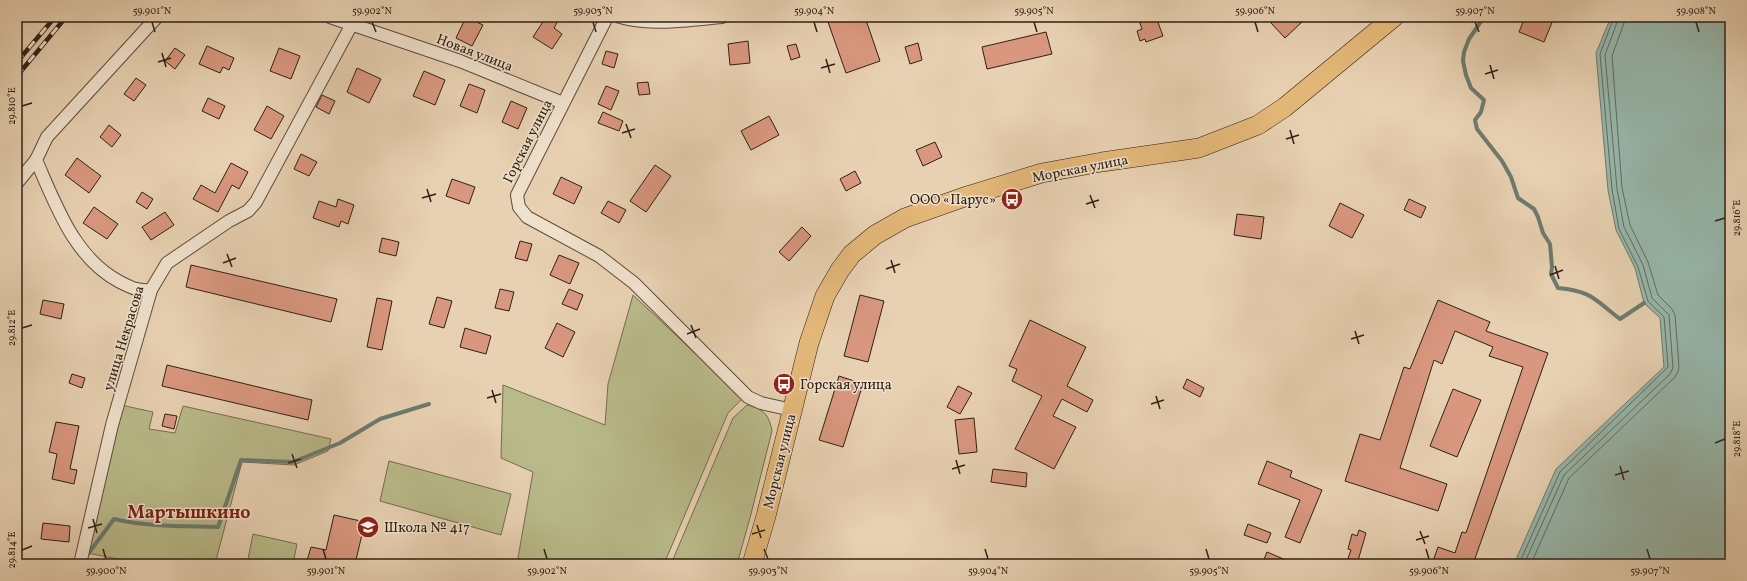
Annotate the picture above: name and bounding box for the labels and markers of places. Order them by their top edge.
bus stop icon: ООО «Парус» [999,186,1025,212]
place label: ООО «Парус» [910,191,996,210]
bus stop icon: Горская улица [771,371,797,397]
place label: Горская улица [800,376,892,395]
school or university icon: Школа № 417 [355,514,381,540]
place label: Школа № 417 [384,519,470,538]

